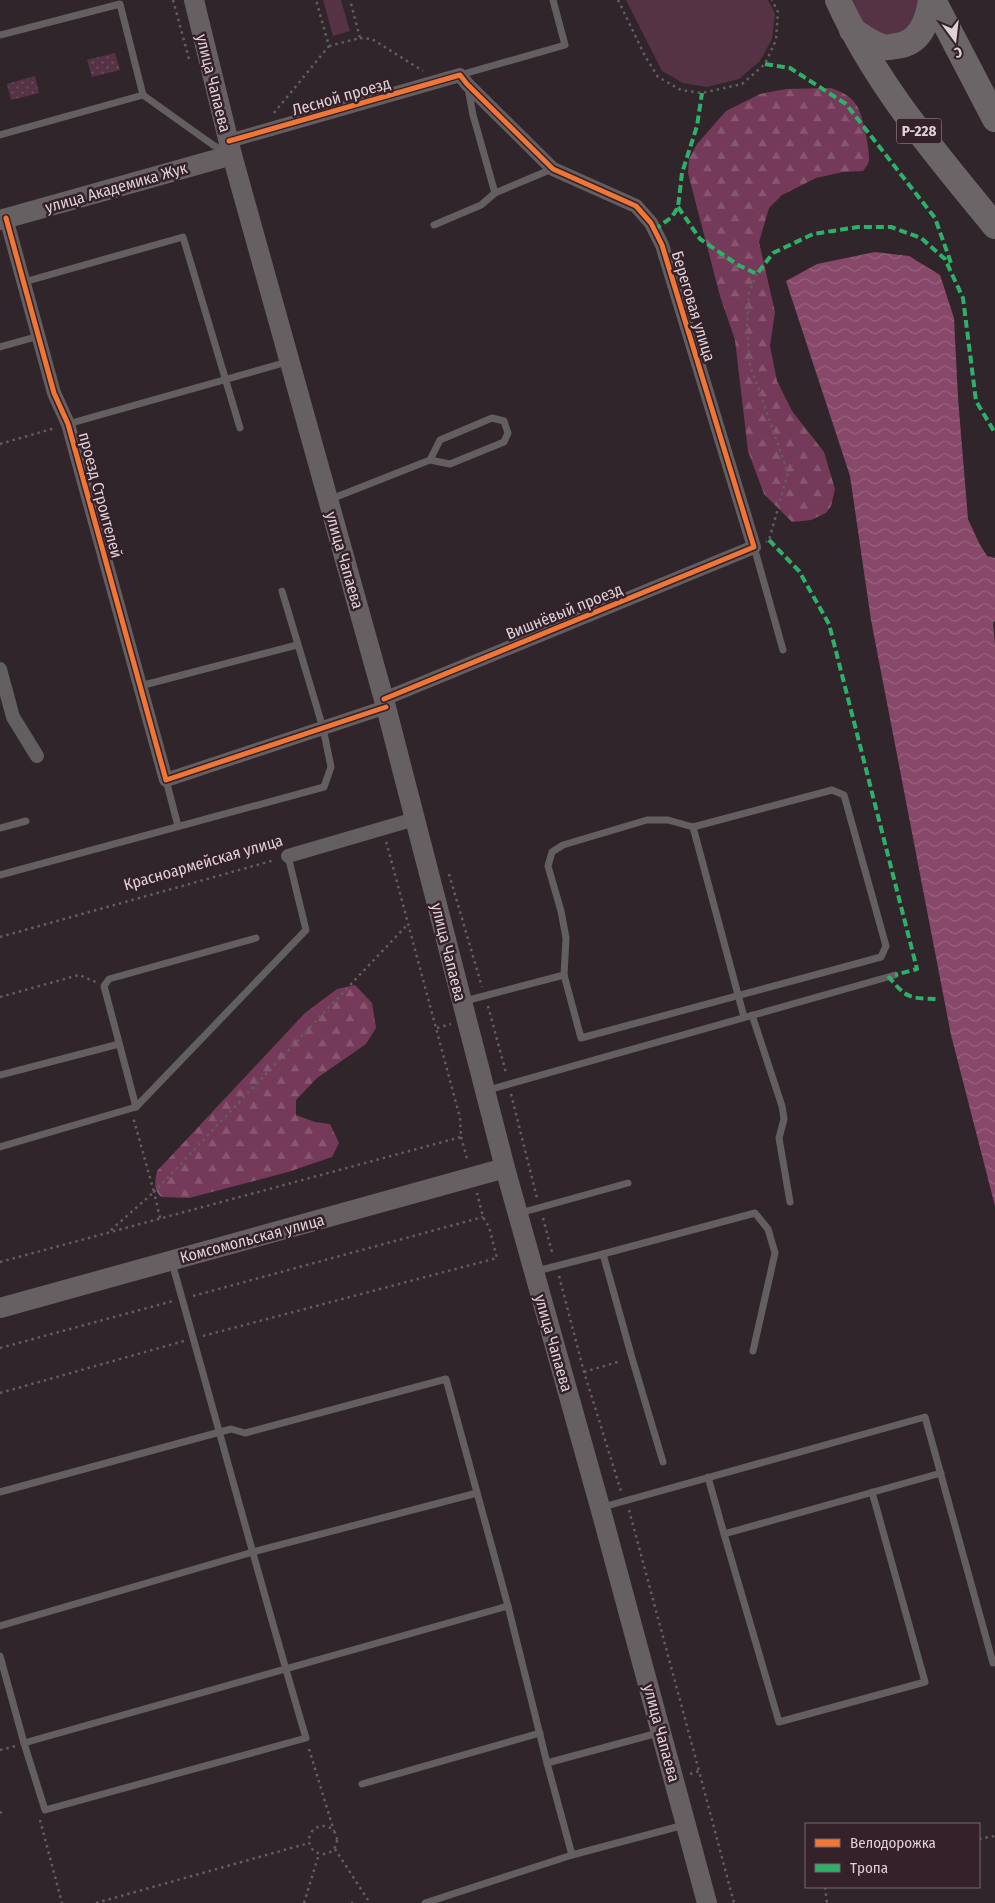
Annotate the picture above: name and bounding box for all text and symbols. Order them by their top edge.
north arrow [930,15,980,65]
street label: улица Чапаева [192,32,235,134]
text: С [952,43,964,61]
street label: Лесной проезд [290,73,393,120]
road number: Р-228 [896,118,942,144]
street label: улица Академика Жук [43,158,190,217]
street label: Береговая улица [668,249,719,364]
street label: проезд Строителей [75,430,126,560]
street label: улица Чапаева [322,509,368,611]
street label: Вишнёвый проезд [503,579,625,644]
street label: Красноармейская улица [121,831,285,894]
street label: улица Чапаева [427,901,470,1003]
street label: Комсомольская улица [178,1210,327,1267]
street label: улица Чапаева [531,1292,577,1394]
street label: улица Чапаева [639,1682,684,1784]
legend [805,1823,980,1888]
text: Велодорожка [850,1834,936,1852]
text: Тропа [850,1859,888,1877]

